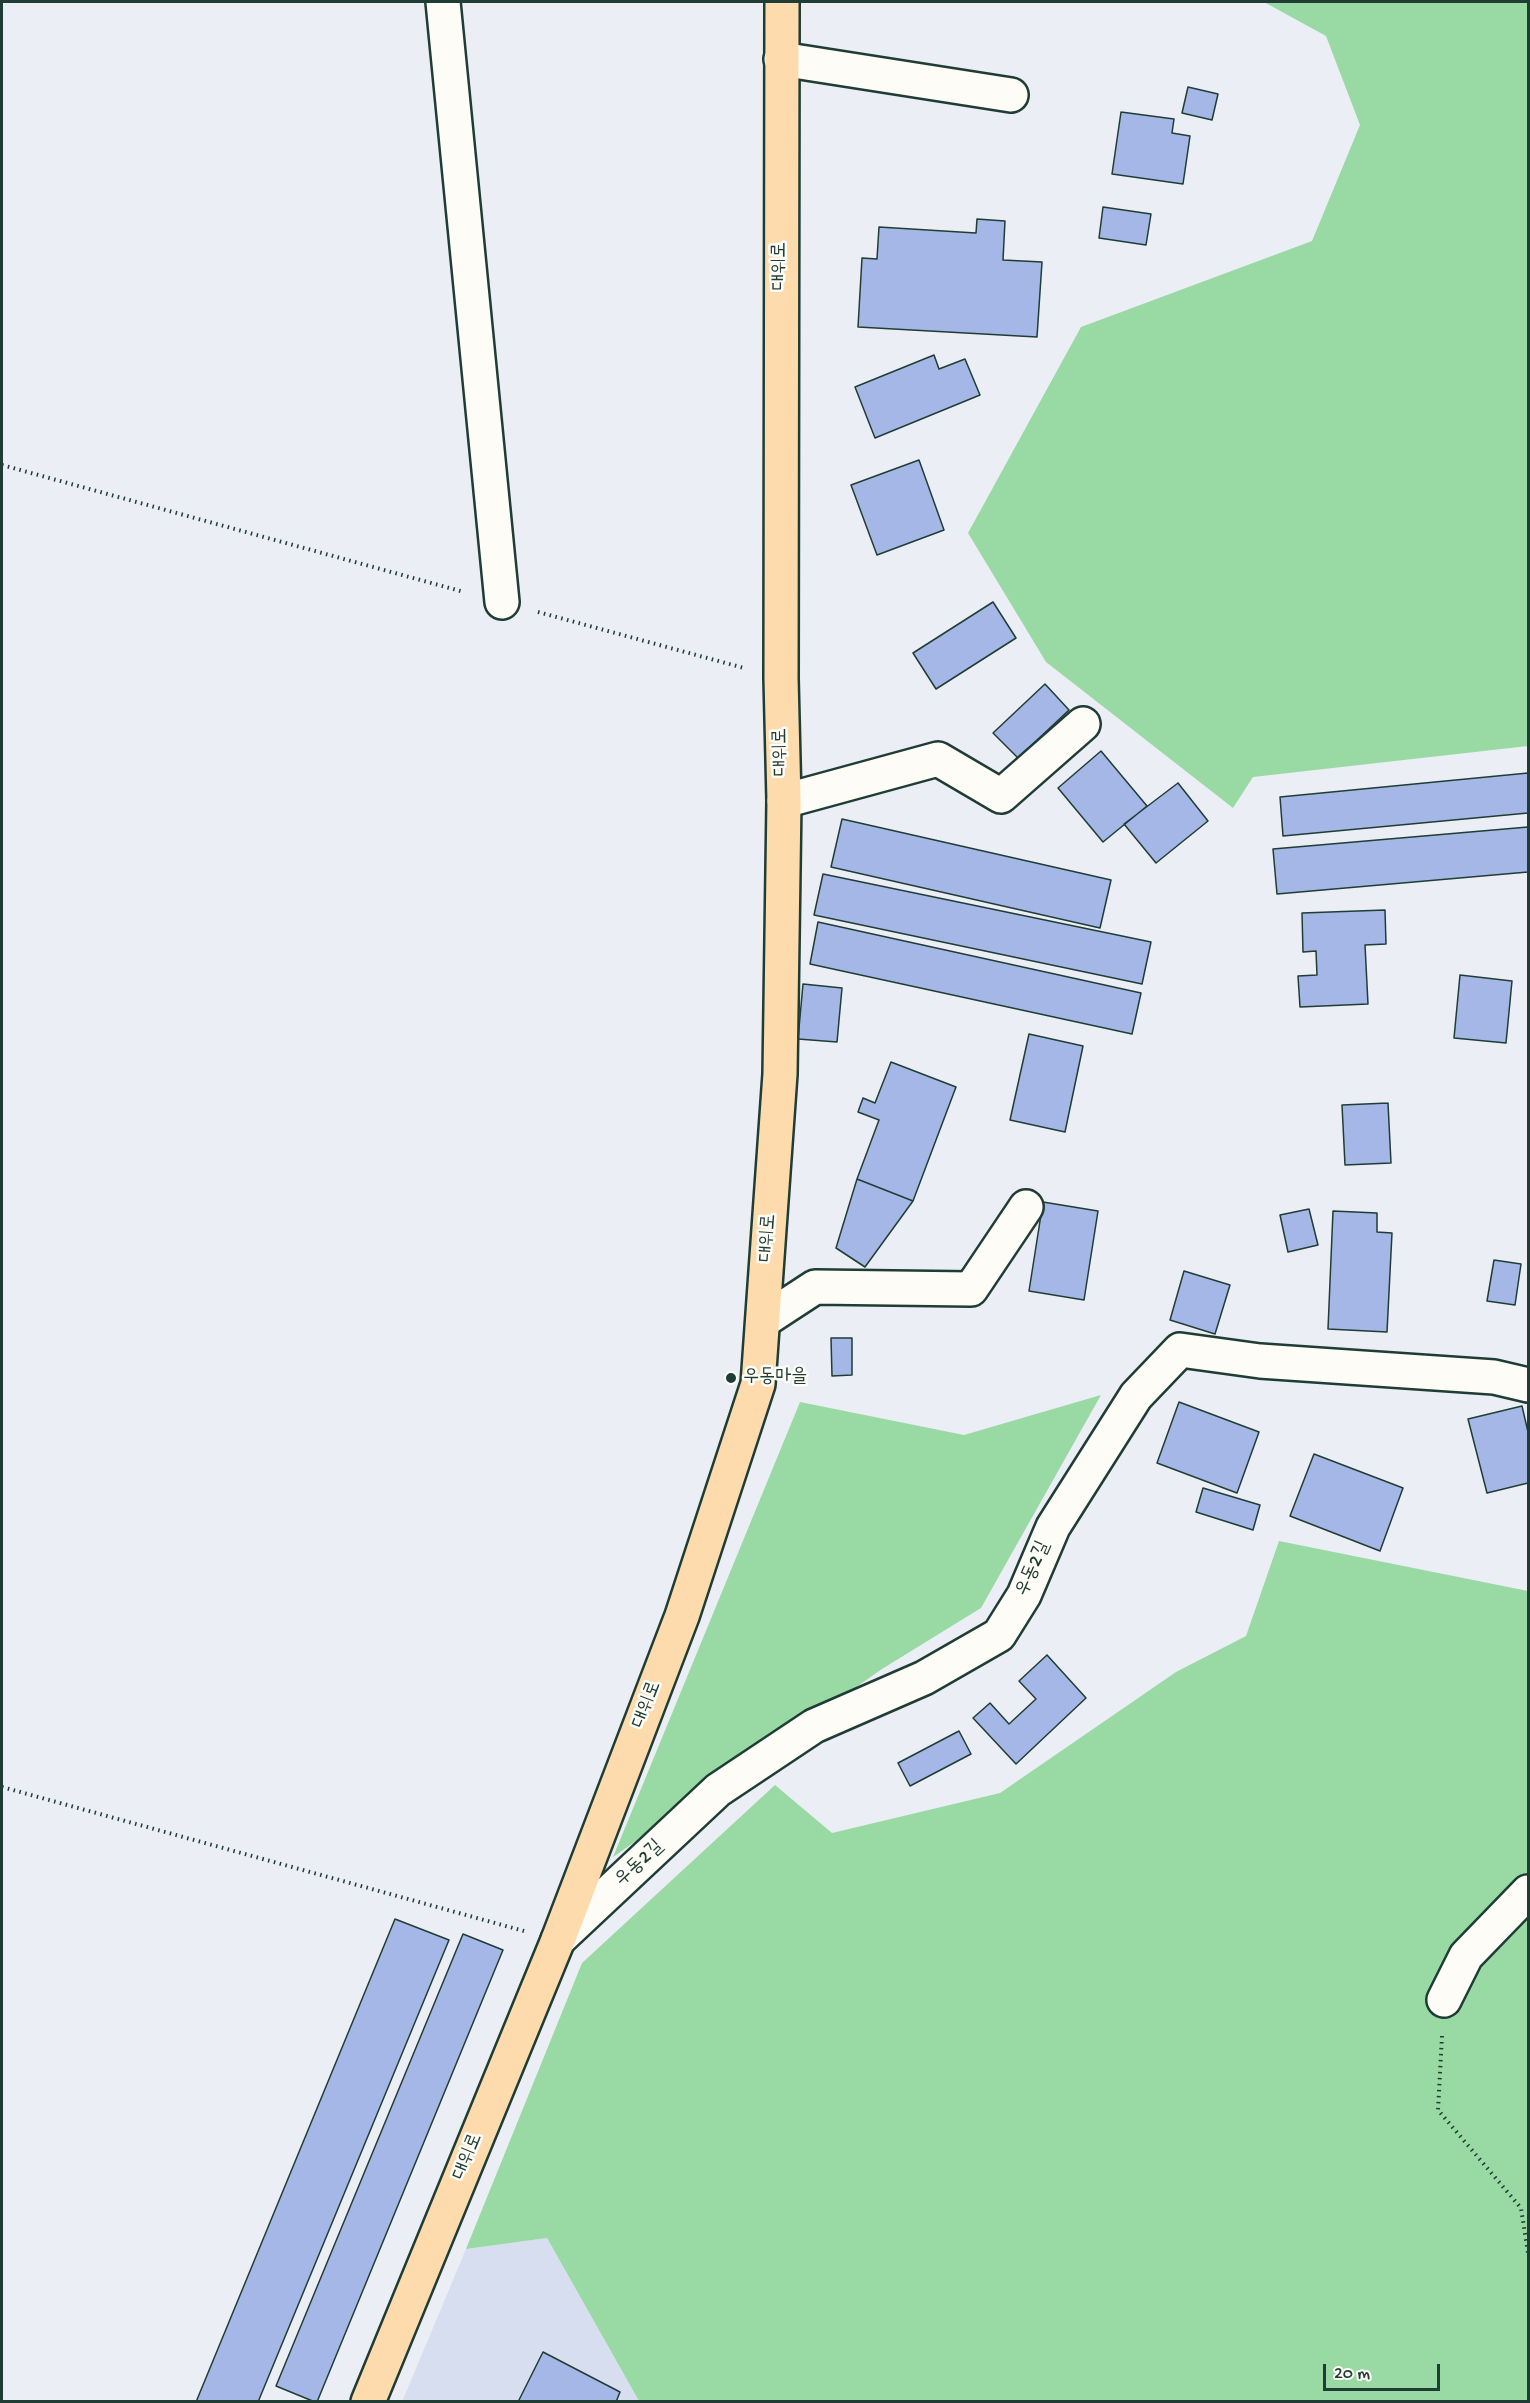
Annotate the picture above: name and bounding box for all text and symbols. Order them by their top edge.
street label: 대위로 [769,242,793,290]
street label: 대위로 [770,728,794,776]
street label: 대위로 [755,1213,783,1263]
place label: 우동마을 [743,1366,807,1390]
marker: 우동마을 [724,1371,738,1385]
street label: 우동2길 [1011,1538,1057,1600]
street label: 대위로 [628,1678,668,1732]
street label: 우동2길 [611,1835,669,1893]
street label: 대위로 [449,2130,489,2184]
scale bar [1326,2352,1443,2390]
text: 20 m [1334,2364,1370,2385]

